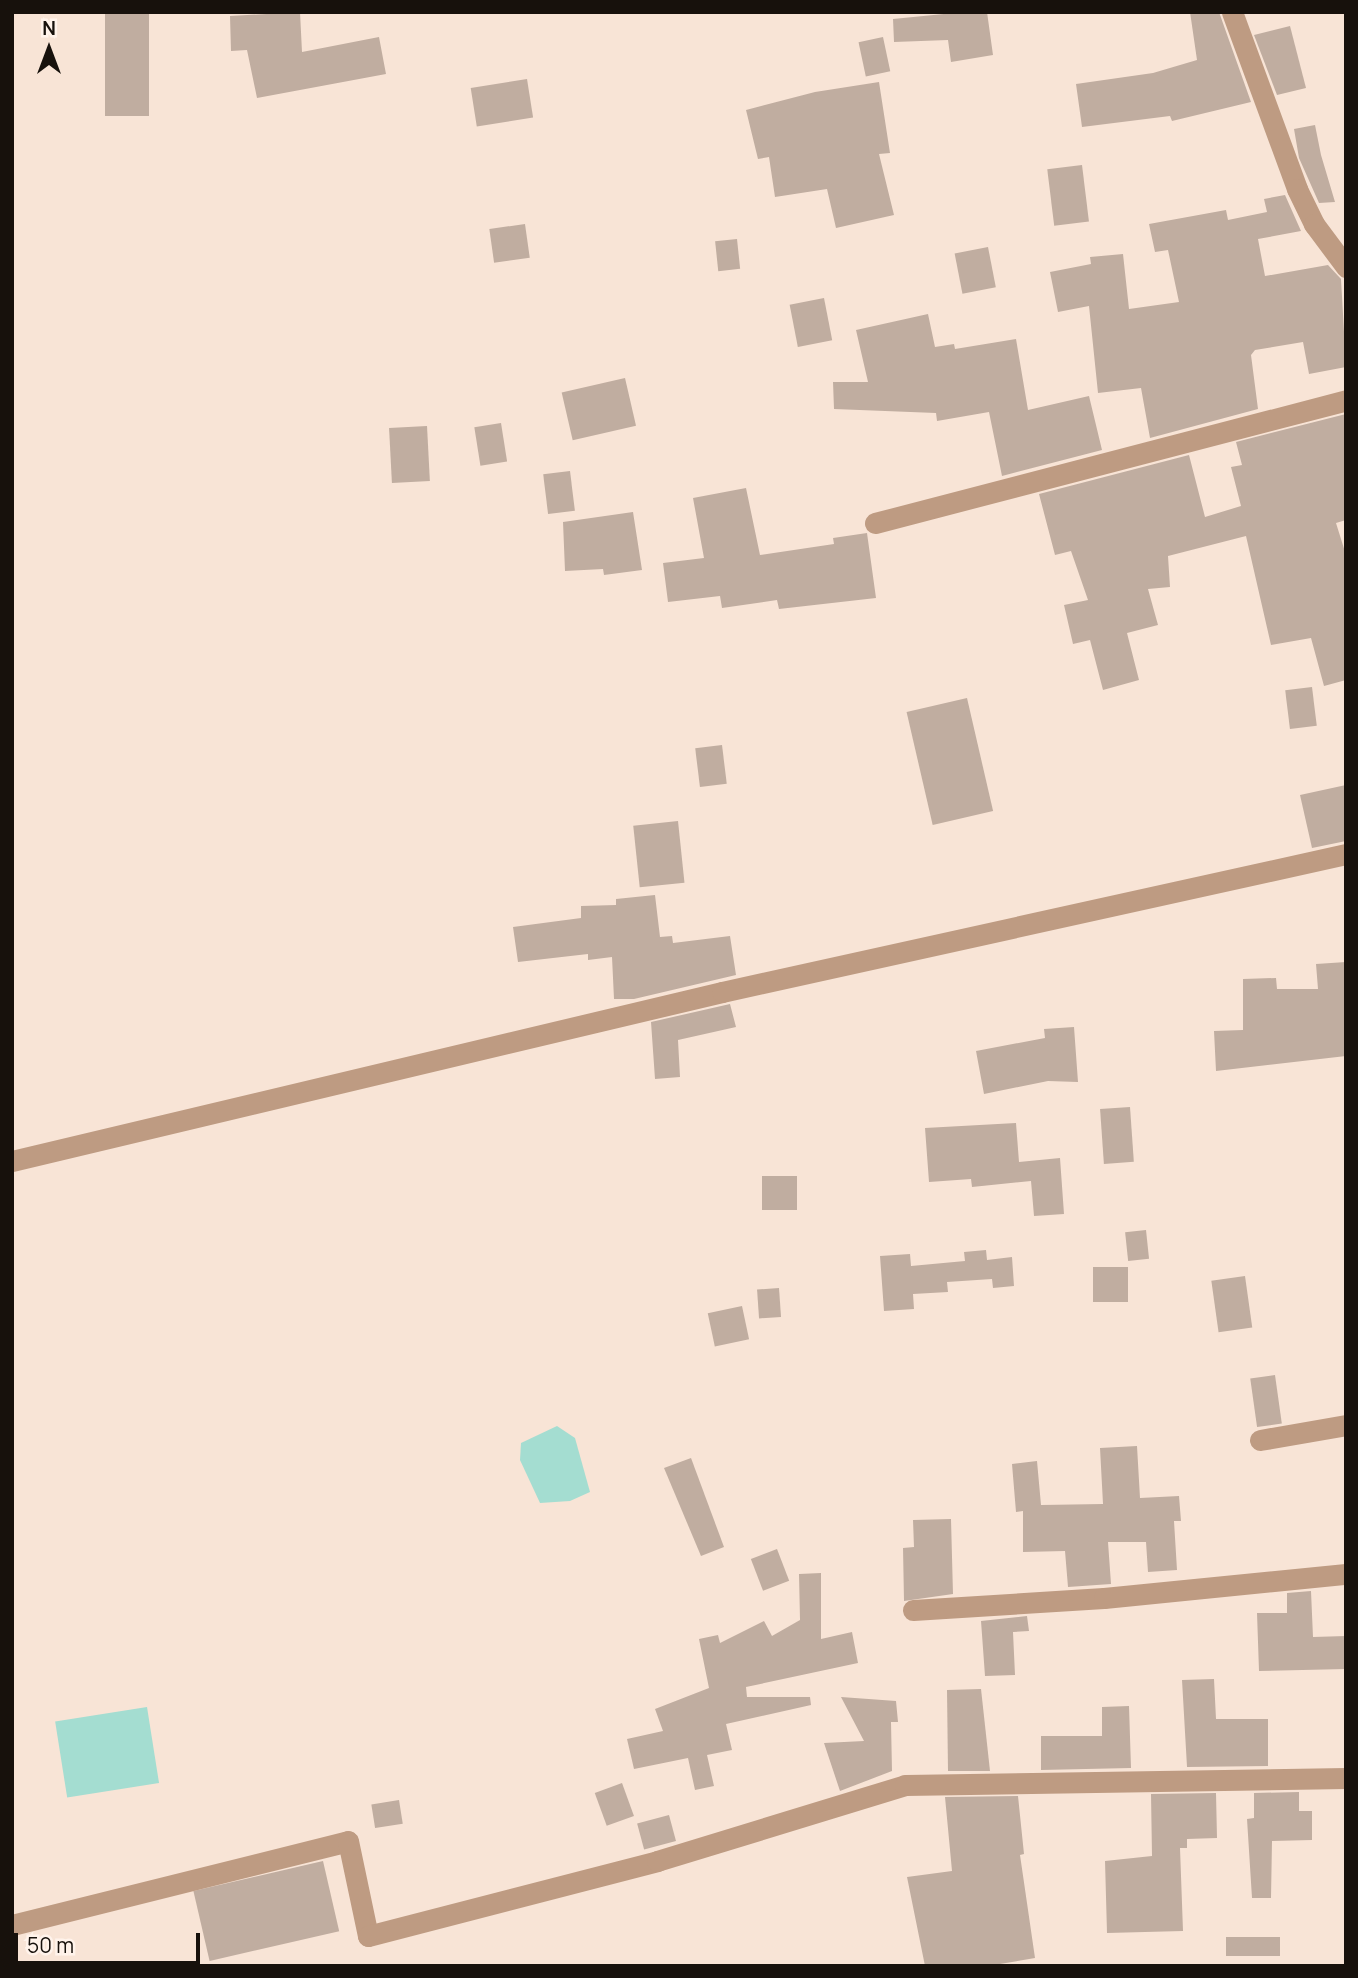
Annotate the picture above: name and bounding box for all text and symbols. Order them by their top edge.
north arrow [14,14,84,84]
text: N [42,15,56,41]
scale bar [18,1918,203,1962]
text: 50 m [27,1931,74,1959]

